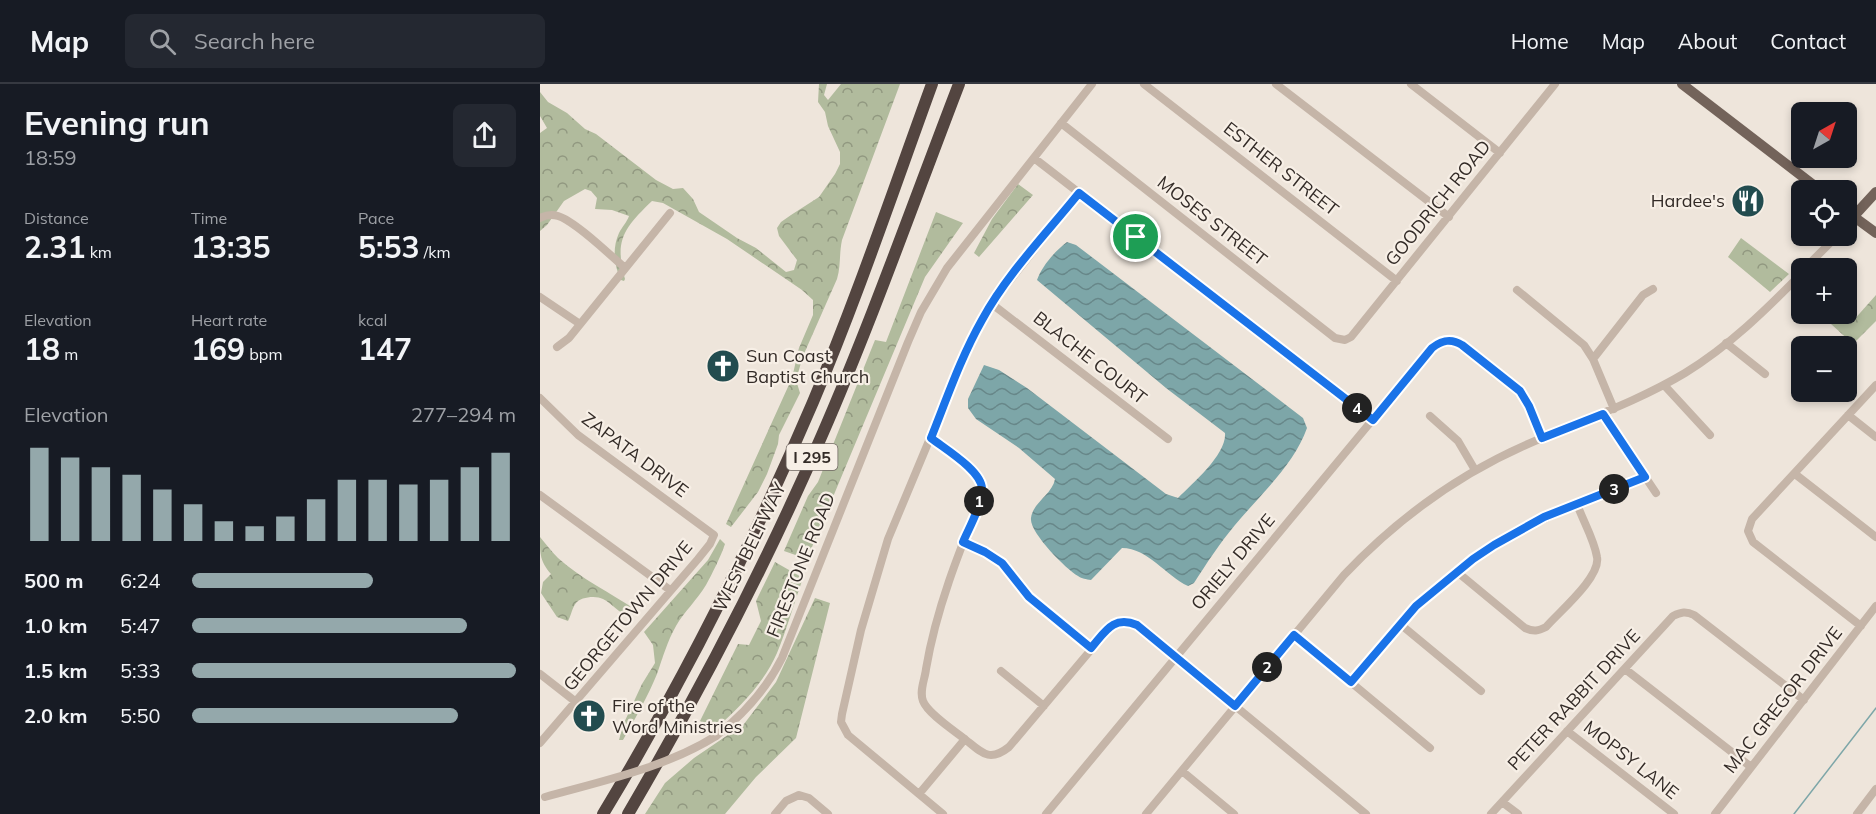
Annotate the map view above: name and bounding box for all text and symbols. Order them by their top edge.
search box [125,14,545,68]
text: Map [30,24,89,59]
icon: search [146,25,179,58]
text: Search here [194,27,315,55]
text: Home [1511,28,1569,54]
text: Map [1602,28,1645,54]
text: About [1678,28,1737,54]
text: Contact [1770,28,1846,54]
text: Evening run [24,102,210,143]
north arrow [1791,102,1857,168]
map controls [1791,102,1857,402]
button: share [453,104,516,167]
street label: ESTHER STREET [1219,117,1344,221]
street label: GOODRICH ROAD [1380,135,1495,270]
text: 18:59 [24,145,77,170]
street label: MOSES STREET [1153,171,1272,271]
button: locate [1791,180,1857,246]
restaurant icon: Hardee's [1730,183,1766,219]
place label: Hardee's [1651,189,1725,212]
text: Distance [24,208,89,228]
text: Time [191,208,227,228]
text: Pace [358,208,394,228]
pin [1110,211,1161,262]
icon: arrive [1119,220,1152,253]
text: 2.31 [24,228,85,266]
text: 13:35 [191,228,270,266]
text: 5:53 [358,228,419,266]
text: km [85,242,112,262]
text: /km [419,242,450,262]
button: + [1791,258,1857,324]
street label: BLACHE COURT [1029,306,1152,409]
text: Elevation [24,310,92,330]
text: Heart rate [191,310,267,330]
text: kcal [358,310,387,330]
text: 18 [24,330,60,368]
text: 169 [191,330,245,368]
text: 147 [358,330,412,368]
button: − [1791,336,1857,402]
text: m [60,344,78,364]
text: bpm [245,344,282,364]
place label: Sun Coast Baptist Church [746,344,869,388]
church icon: Sun Coast Baptist Church [705,348,741,384]
pin: 4 [1342,393,1372,423]
text: 4 [1352,398,1362,418]
text: Elevation [24,402,109,427]
text: 277–294 m [411,402,516,427]
street label: ZAPATA DRIVE [578,407,693,502]
road number: I 295 [786,444,838,470]
pin: 3 [1599,474,1629,504]
street label: WEST BELTWAY [708,478,791,615]
text: 3 [1609,479,1619,499]
pin: 1 [964,486,994,516]
street label: FIRESTONE ROAD [761,489,840,641]
text: 1 [974,491,984,511]
street label: ORIELY DRIVE [1186,509,1280,615]
street label: GEORGETOWN DRIVE [558,536,697,695]
text: 500 m [24,568,83,593]
text: 6:24 [120,568,161,593]
text: 1.0 km [24,613,87,638]
text: 5:47 [120,613,161,638]
street label: MAC GREGOR DRIVE [1718,622,1847,778]
street label: PETER RABBIT DRIVE [1502,624,1645,775]
pin: 2 [1252,652,1282,682]
text: 2 [1262,657,1272,677]
text: 1.5 km [24,658,87,683]
text: 5:33 [120,658,161,683]
place label: Fire of the Word Ministries [612,694,742,738]
church icon: Fire of the Word Ministries [571,698,607,734]
text: 2.0 km [24,703,87,728]
text: 5:50 [120,703,161,728]
street label: MOPSY LANE [1579,715,1683,804]

